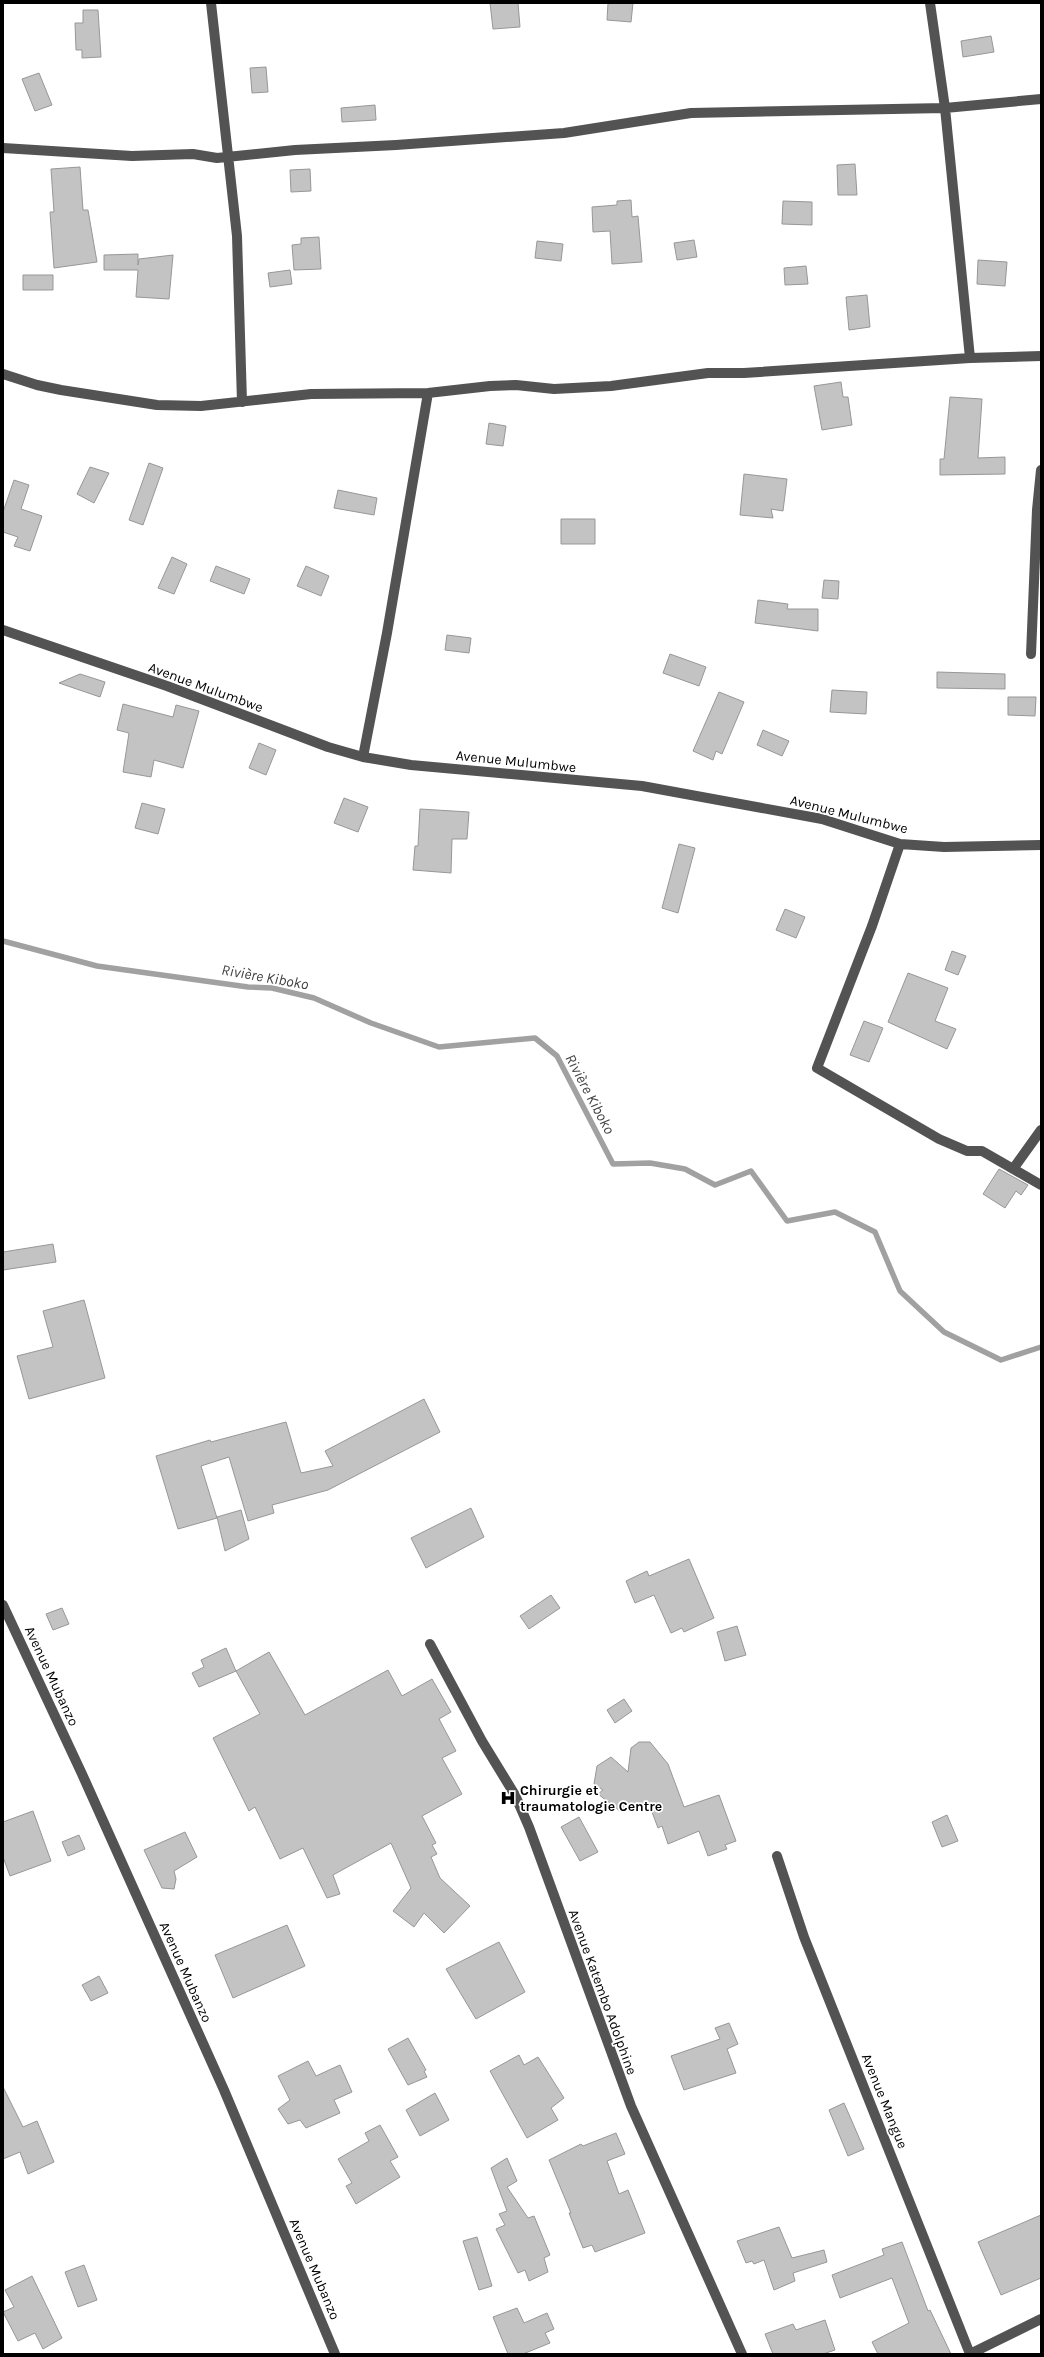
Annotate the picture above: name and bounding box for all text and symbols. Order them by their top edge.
street label: Avenue Mulumbwe [146,659,266,716]
street label: Avenue Mulumbwe [455,747,577,776]
street label: Avenue Mulumbwe [788,792,910,837]
water label: Rivière Kiboko [220,961,310,994]
water label: Rivière Kiboko [561,1051,619,1138]
street label: Avenue Mubanzo [21,1623,82,1729]
place label: Chirurgie et traumatologie Centre [520,1782,662,1815]
hospital icon: Chirurgie et traumatologie Centre [499,1789,517,1807]
street label: Avenue Katembo Adolphine [565,1907,640,2077]
street label: Avenue Mubanzo [156,1919,215,2025]
street label: Avenue Mangue [858,2051,911,2151]
street label: Avenue Mubanzo [286,2216,344,2322]

